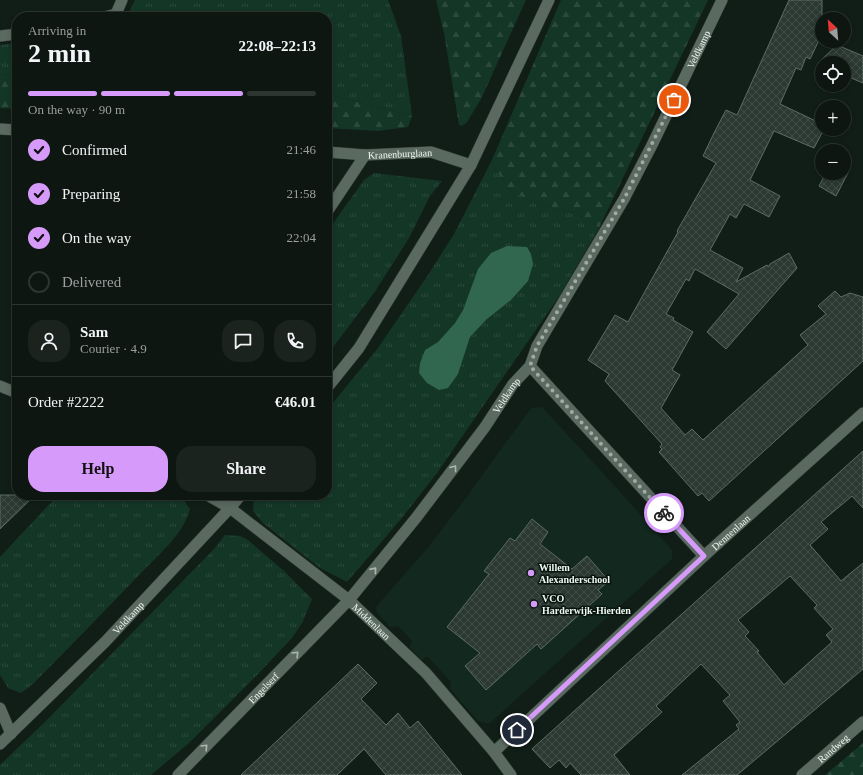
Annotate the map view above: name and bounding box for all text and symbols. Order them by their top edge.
north arrow [815,12,851,48]
map controls [815,12,851,180]
text: Arriving in [28,23,86,38]
street label: Veldkamp [684,29,712,70]
text: 22:08–22:13 [239,38,316,54]
text: 2 min [28,39,91,68]
button: locate [815,56,851,92]
pin [657,83,691,117]
icon: bag [663,89,685,111]
button: + [815,100,851,136]
text: On the way · 90 m [28,102,125,117]
icon: check [28,139,50,161]
text: Confirmed [62,142,127,158]
text: 21:46 [286,142,316,157]
button: − [815,144,851,180]
street label: Kranenburglaan [367,146,432,160]
icon: check [28,183,50,205]
text: Preparing [62,186,120,202]
text: 21:58 [286,186,316,201]
icon: check [28,227,50,249]
text: On the way [62,230,131,246]
text: 22:04 [286,230,316,245]
text: Delivered [62,274,121,290]
button: person [28,320,70,362]
button: chat [222,320,264,362]
button: phone [274,320,316,362]
text: Sam [80,324,108,340]
text: Courier · 4.9 [80,341,147,356]
street label: Veldkamp [490,375,522,415]
text: Order #2222 [28,394,104,410]
text: €46.01 [275,394,316,410]
button: Help [28,446,168,492]
button: Share [176,446,316,492]
one-way arrow [449,465,456,472]
courier [644,493,684,533]
icon: bike [653,502,675,524]
street label: Dennenlaan [709,512,752,552]
place label: Willem Alexanderschool [539,562,610,585]
one-way arrow [369,568,376,575]
marker: Willem Alexanderschool [526,568,536,578]
place label: VCO Harderwijk-Hierden [542,593,631,616]
street label: Veldkamp [110,599,146,636]
marker: VCO Harderwijk-Hierden [529,599,539,609]
street label: Middenlaan [350,601,393,642]
one-way arrow [291,651,299,659]
street label: Engelserf [246,670,281,705]
pin [500,713,534,747]
icon: home [506,719,528,741]
street label: Randweg [815,732,851,765]
one-way arrow [200,744,208,752]

